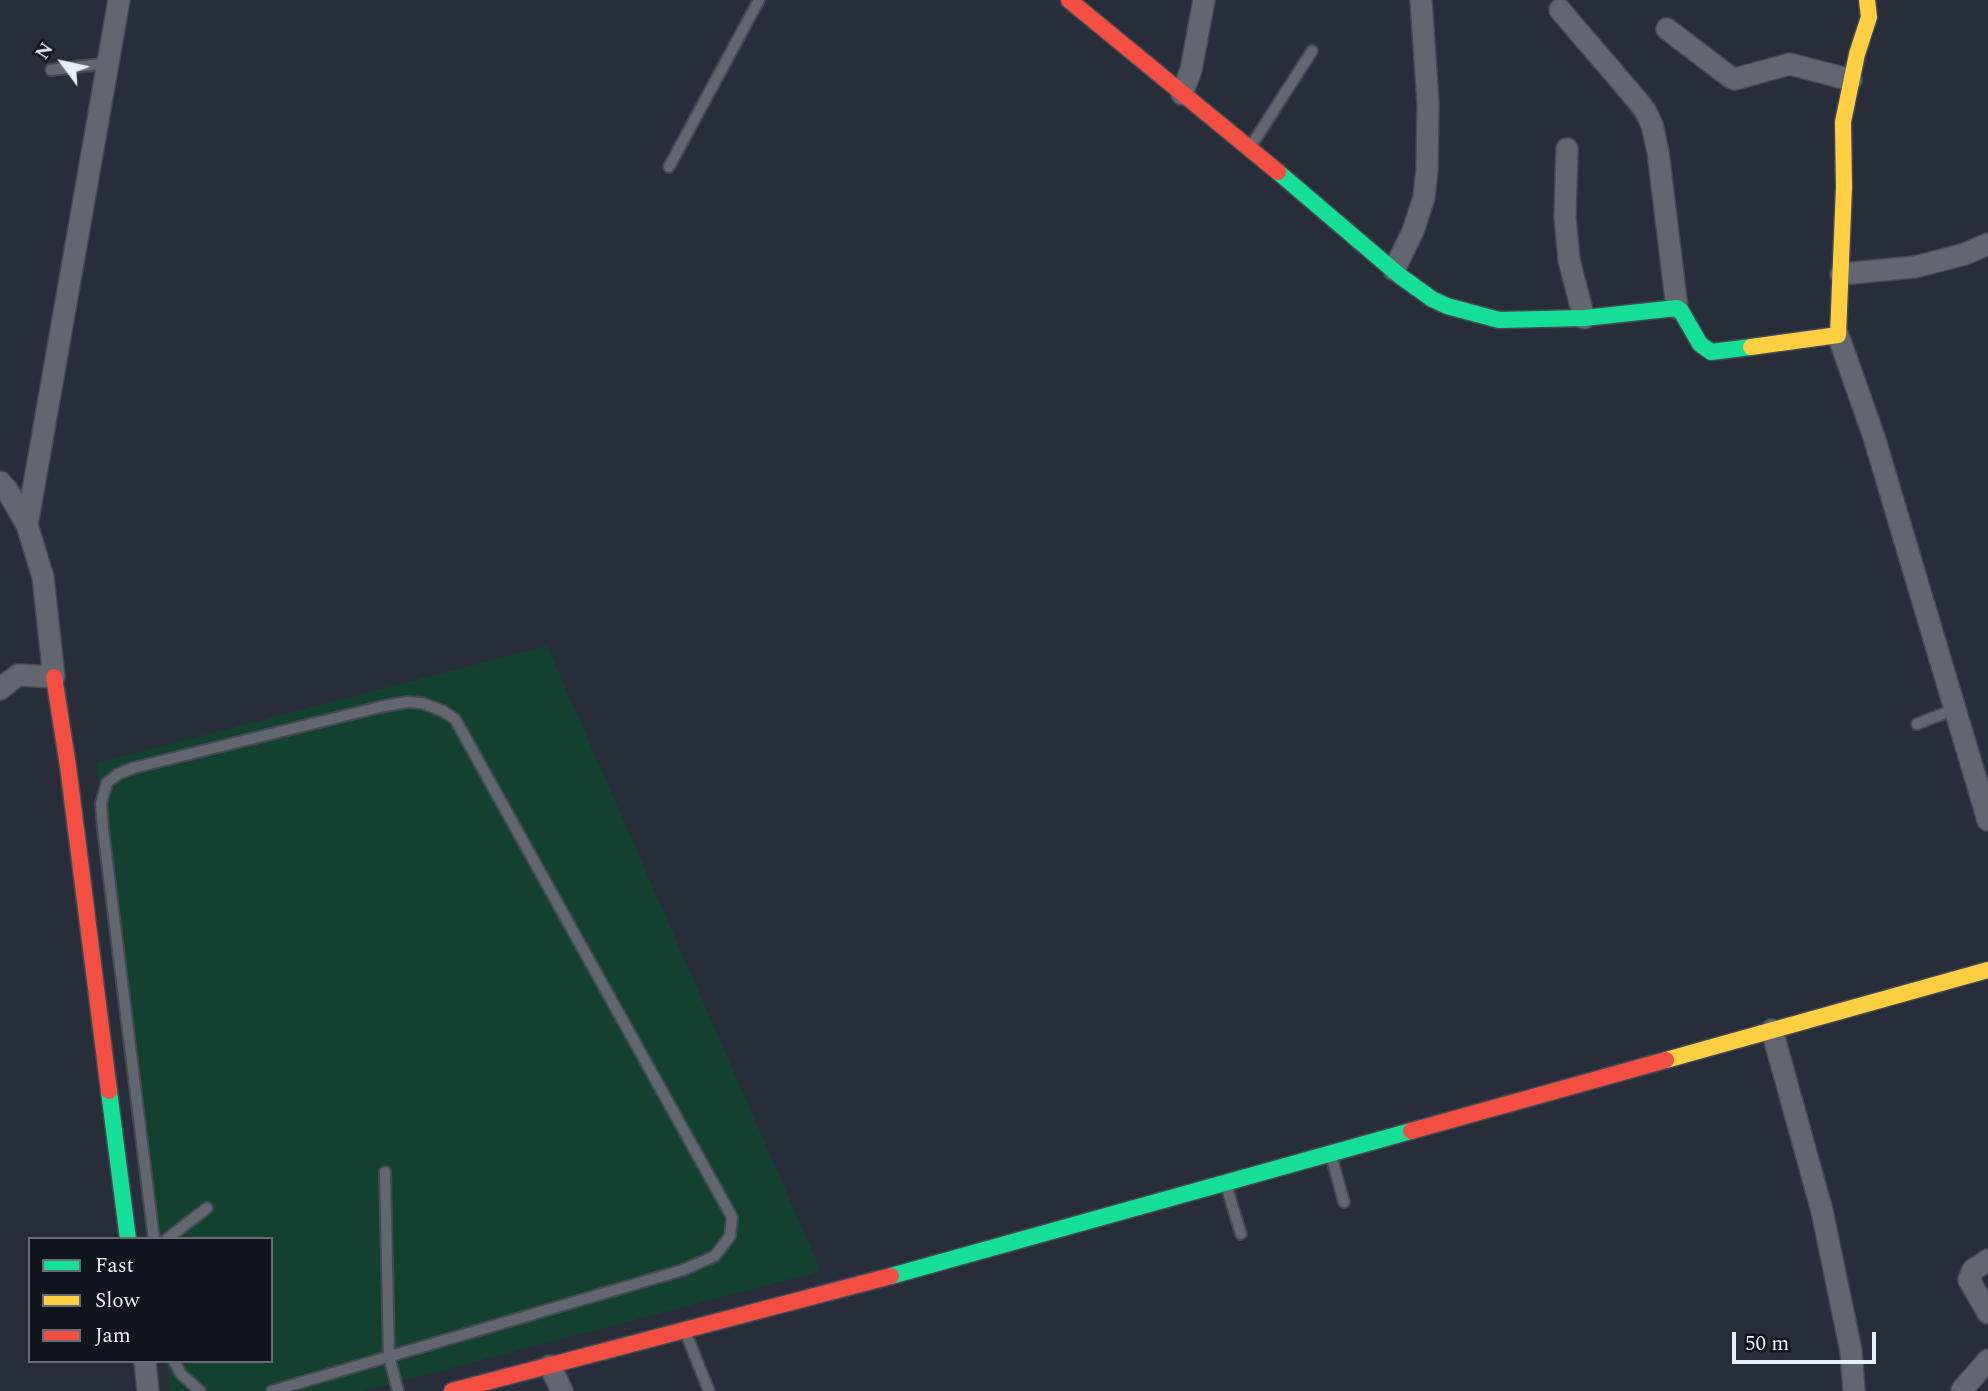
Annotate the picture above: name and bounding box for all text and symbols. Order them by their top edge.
north arrow [28,28,98,98]
text: N [29,37,61,66]
legend [28,1237,273,1363]
text: Fast [95,1250,134,1282]
text: Slow [95,1285,139,1317]
scale bar [1736,1318,1880,1362]
text: Jam [95,1320,131,1352]
text: 50 m [1745,1328,1789,1360]

